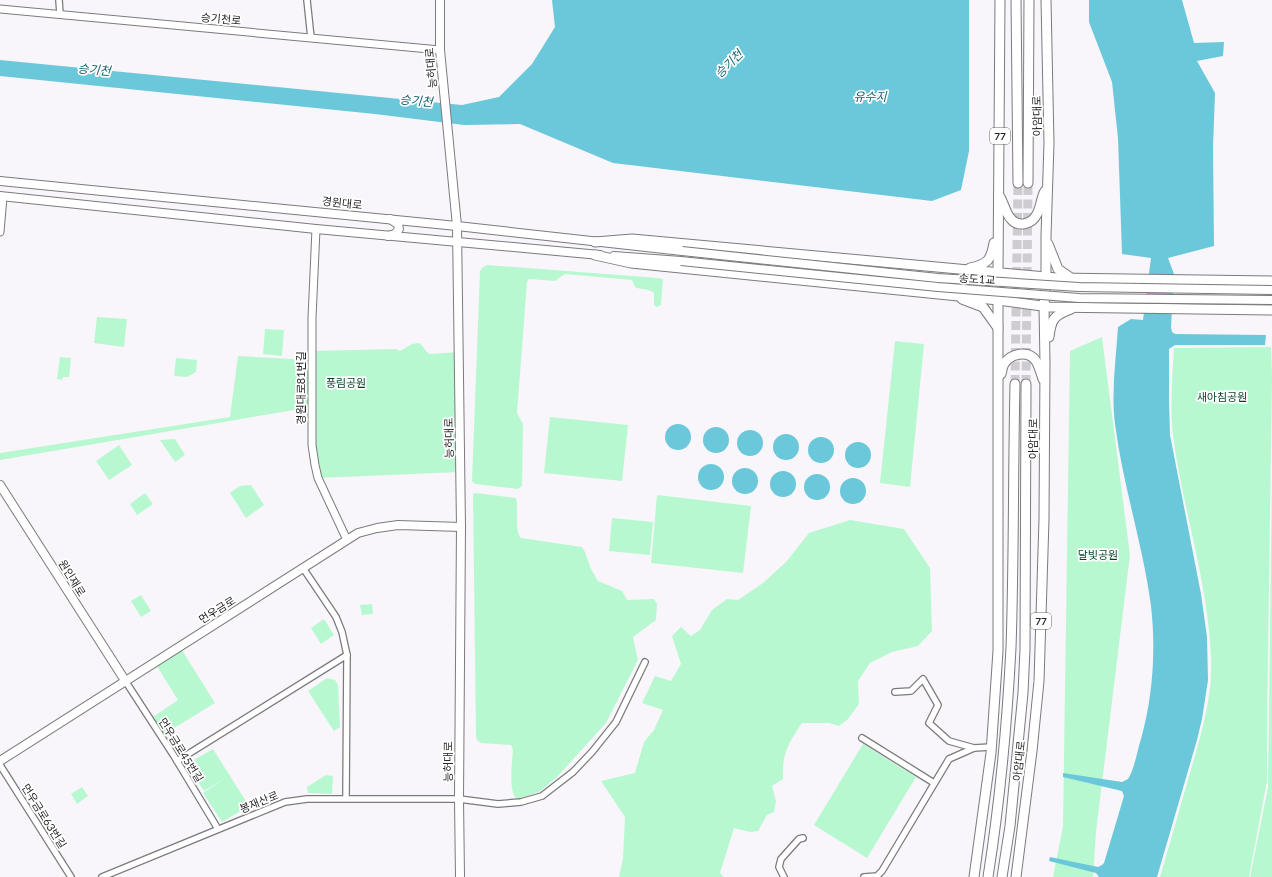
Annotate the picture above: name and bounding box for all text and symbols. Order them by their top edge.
street label: 승기천로 [200,10,242,27]
water label: 승기천 [712,45,747,81]
street label: 능허대로 [422,47,439,89]
water label: 승기천 [77,61,113,79]
water label: 유수지 [853,89,888,104]
water label: 승기천 [399,92,435,110]
street label: 아암대로 [1030,96,1043,136]
road number: 77 [990,128,1010,144]
street label: 경원대로 [321,194,363,211]
street label: 송도1교 [958,271,996,286]
street label: 경원대로81번길 [294,351,307,425]
park label: 풍림공원 [326,376,366,389]
park label: 새아침공원 [1197,390,1247,403]
street label: 능허대로 [442,418,455,458]
street label: 아암대로 [1026,419,1039,459]
park label: 달빛공원 [1078,548,1118,561]
street label: 원인재로 [56,557,89,598]
street label: 먼우금로 [196,593,237,626]
road number: 77 [1031,613,1051,629]
street label: 먼우금로45번길 [156,715,206,784]
street label: 아암대로 [1010,740,1027,782]
street label: 능허대로 [441,742,454,782]
street label: 먼우금로63번길 [19,781,69,850]
street label: 봉재산로 [238,788,280,815]

